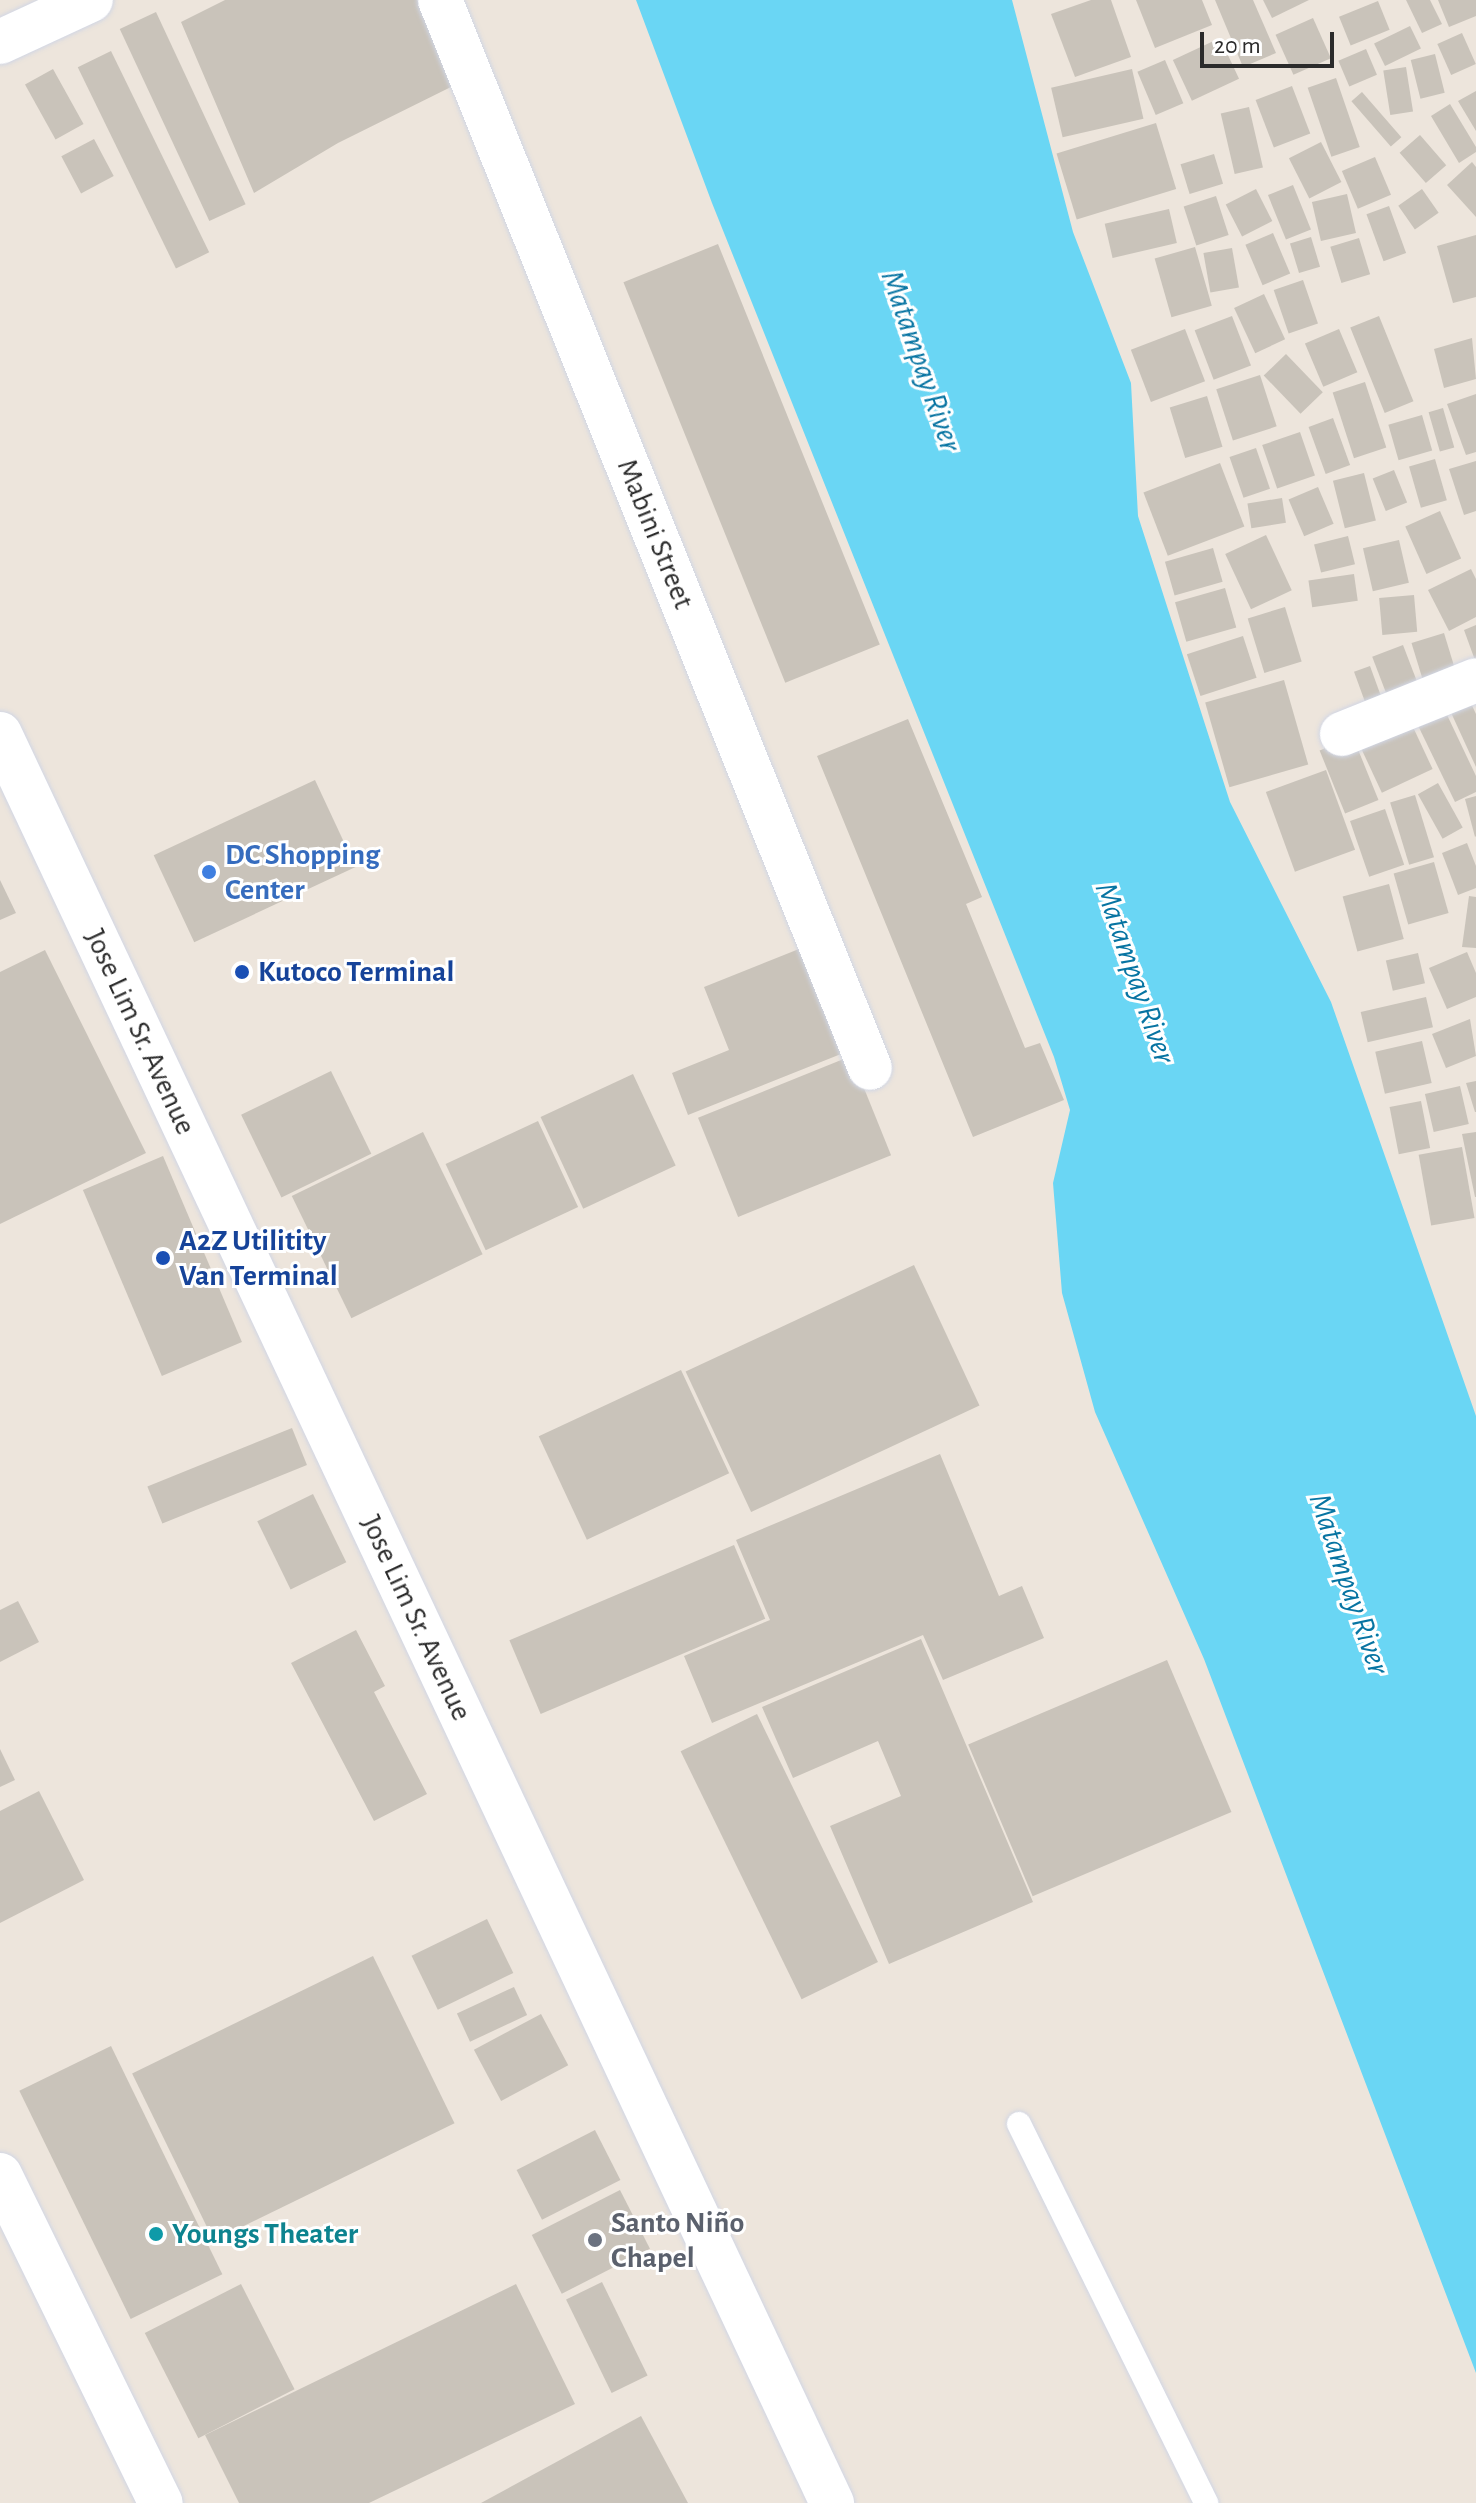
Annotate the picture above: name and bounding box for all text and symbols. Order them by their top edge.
scale bar [1204,16,1338,66]
text: 20 m [1214,34,1261,58]
water label: Matampay River [872,265,970,457]
street label: Mabini Street [609,454,701,614]
place label: DC Shopping Center [225,837,380,908]
marker: DC Shopping Center [200,863,218,881]
water label: Matampay River [1086,877,1184,1069]
street label: Jose Lim Sr. Avenue [77,924,203,1140]
place label: Kutoco Terminal [258,954,454,990]
marker: Kutoco Terminal [233,963,251,981]
place label: A2Z Utilitity Van Terminal [179,1223,338,1294]
marker: A2Z Utilitity Van Terminal [154,1249,172,1267]
water label: Matampay River [1300,1488,1398,1680]
street label: Jose Lim Sr. Avenue [353,1510,479,1726]
place label: Santo Niño Chapel [611,2205,744,2276]
place label: Youngs Theater [172,2216,358,2252]
marker: Youngs Theater [147,2225,165,2243]
marker: Santo Niño Chapel [586,2231,604,2249]

